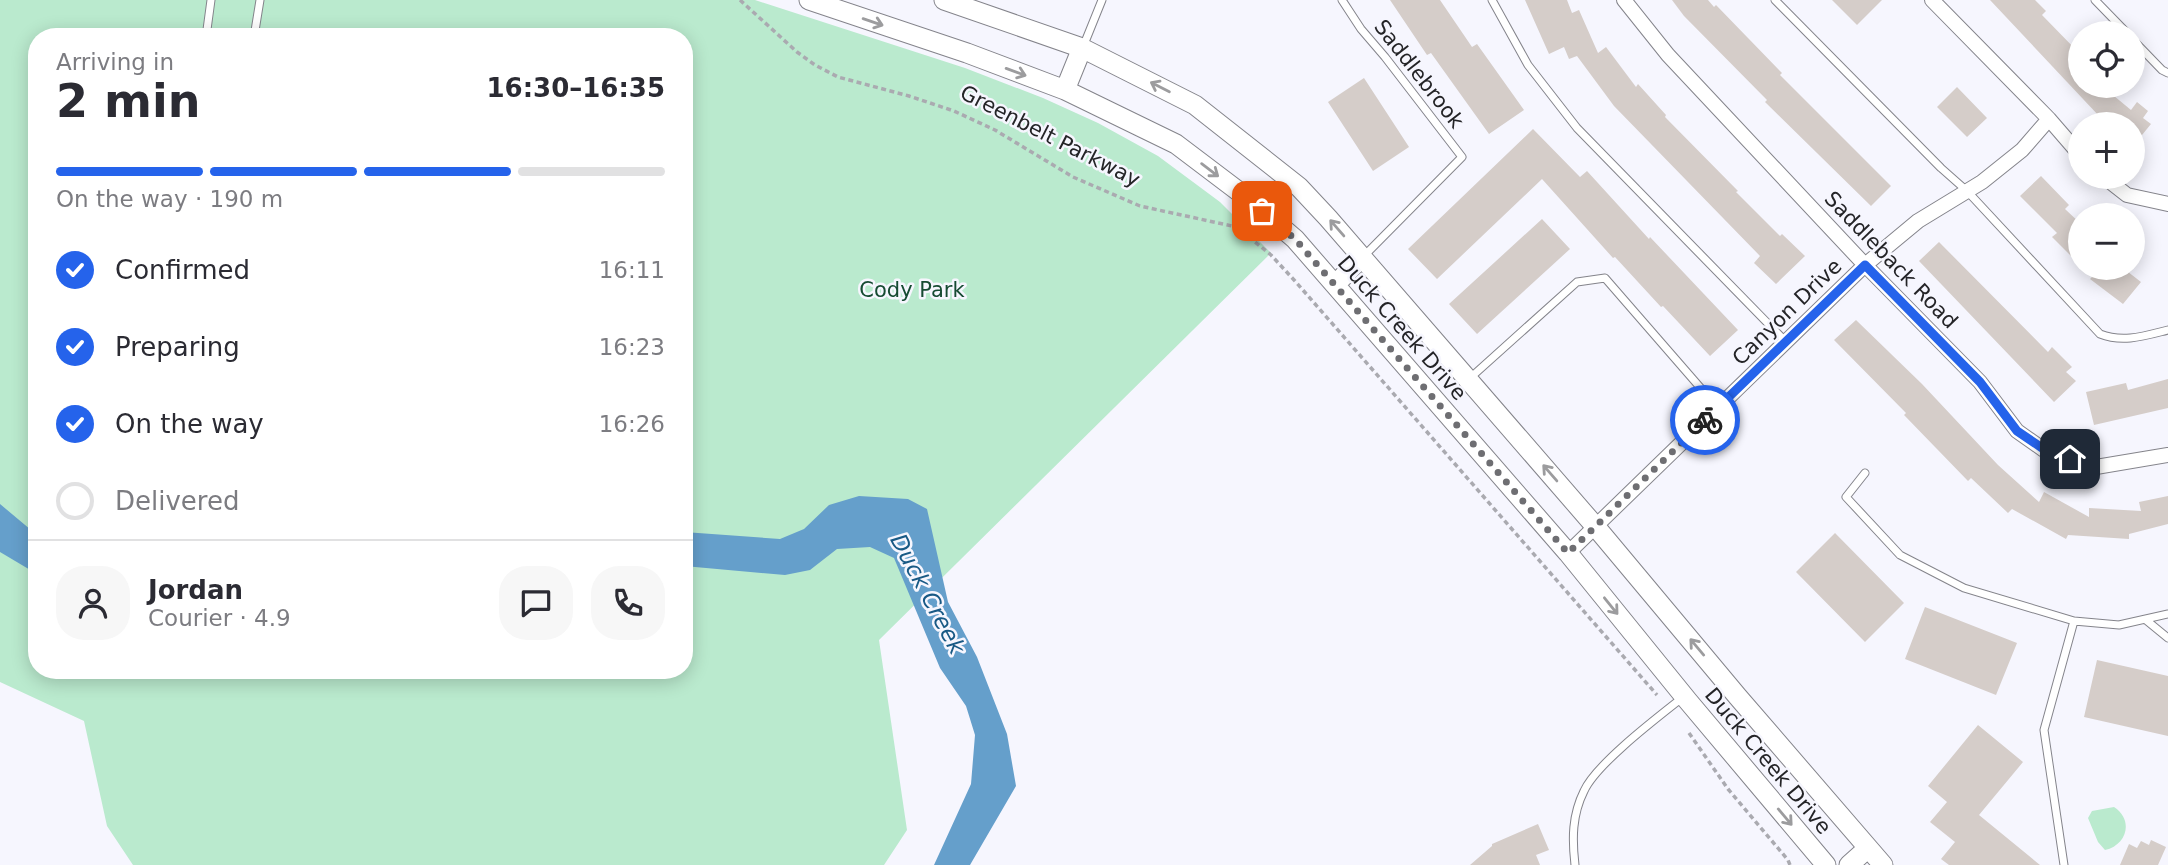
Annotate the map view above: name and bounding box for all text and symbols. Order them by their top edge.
street label: Saddlebrook [1369,15,1469,134]
one-way arrow [862,17,884,29]
map controls [2068,21,2145,280]
button: locate [2068,21,2145,98]
text: Arriving in [56,49,174,75]
one-way arrow [1005,66,1027,79]
text: 16:30–16:35 [486,73,665,103]
text: 2 min [56,74,200,128]
one-way arrow [1150,79,1171,93]
street label: Greenbelt Parkway [956,80,1144,192]
button: + [2068,112,2145,189]
one-way arrow [1200,162,1219,177]
pin [1232,181,1292,241]
text: On the way · 190 m [56,186,283,212]
street label: Saddleback Road [1820,187,1962,333]
icon: bag [1243,192,1281,230]
button: − [2068,203,2145,280]
one-way arrow [1329,219,1345,237]
icon: check [56,251,94,289]
street label: Duck Creek Drive [1333,251,1471,405]
street label: Canyon Drive [1728,254,1846,370]
text: Confirmed [115,255,250,285]
text: 16:11 [599,257,665,283]
park label: Cody Park [859,278,966,302]
icon: check [56,328,94,366]
text: Preparing [115,332,240,362]
text: 16:23 [599,334,665,360]
courier [1670,385,1740,455]
icon: bike [1686,401,1724,439]
icon: check [56,405,94,443]
text: On the way [115,409,264,439]
text: 16:26 [599,411,665,437]
pin [2040,429,2100,489]
icon: home [2051,440,2089,478]
one-way arrow [1542,465,1558,483]
text: Delivered [115,486,239,516]
water label: Duck Creek [885,529,971,660]
button: person [56,566,130,640]
button: chat [499,566,573,640]
button: phone [591,566,665,640]
text: Jordan [148,575,243,605]
one-way arrow [1603,597,1619,615]
text: Courier · 4.9 [148,605,291,631]
one-way arrow [1689,639,1704,657]
street label: Duck Creek Drive [1700,683,1836,839]
one-way arrow [1777,808,1793,826]

